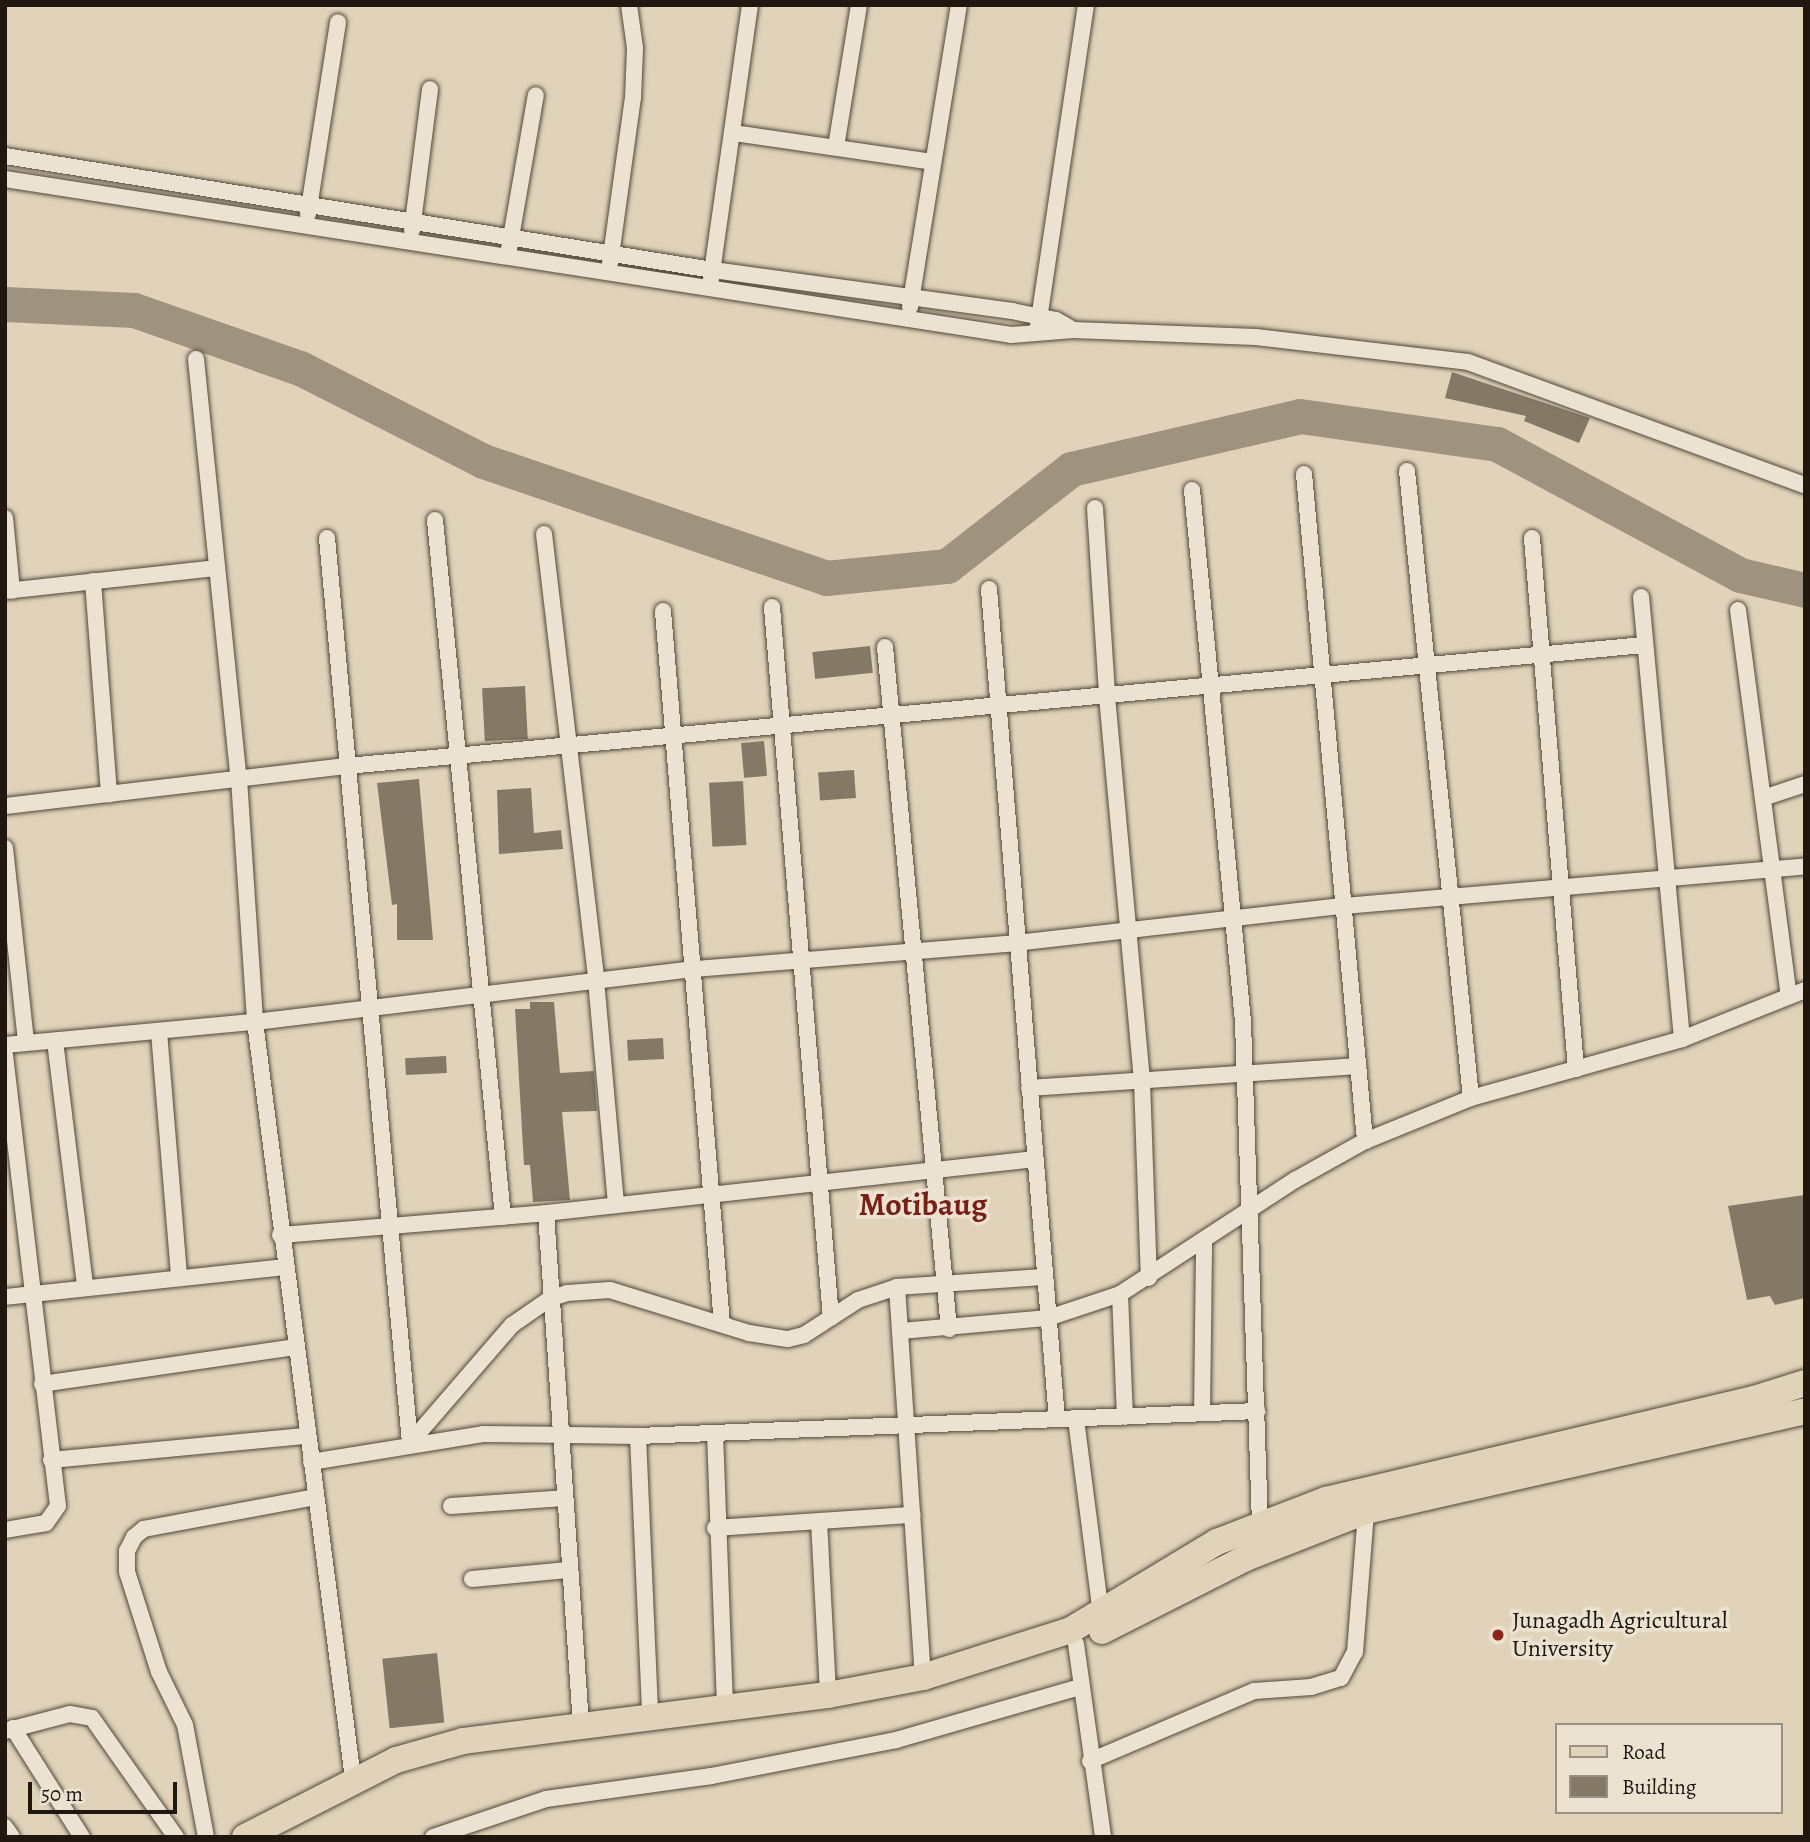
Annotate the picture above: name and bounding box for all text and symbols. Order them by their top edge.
district label: Motibaug [859,1185,987,1223]
place label: Junagadh Agricultural University [1512,1607,1728,1663]
marker: Junagadh Agricultural University [1490,1627,1506,1643]
legend [1554,1723,1782,1814]
text: Road [1622,1738,1666,1766]
scale bar [32,1769,180,1813]
text: Building [1622,1773,1696,1801]
text: 50 m [41,1780,83,1808]

